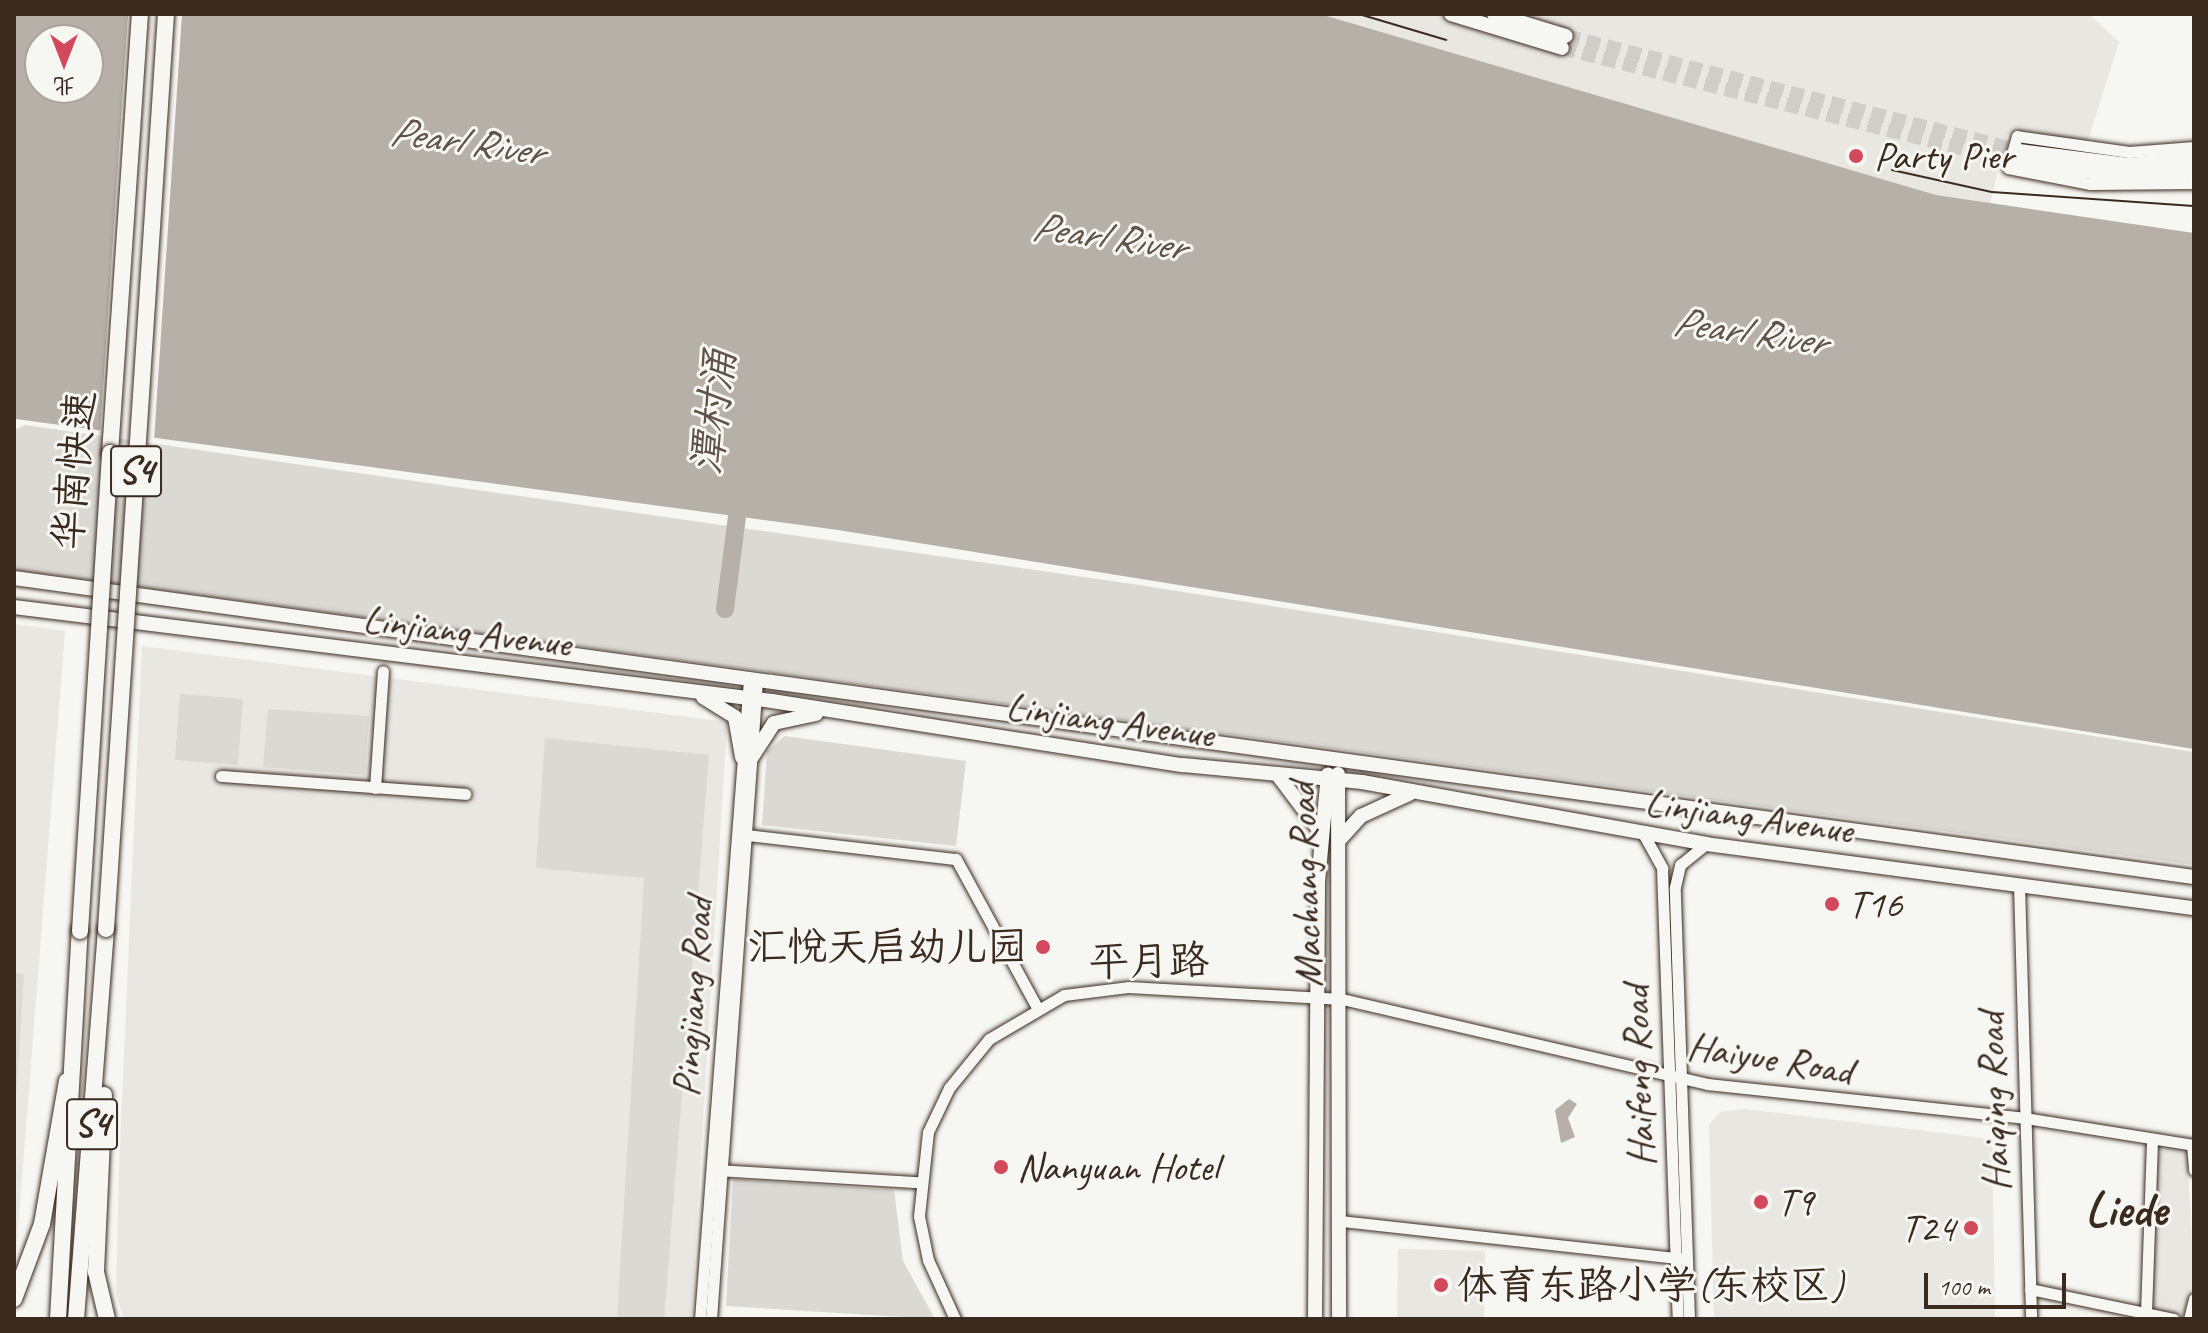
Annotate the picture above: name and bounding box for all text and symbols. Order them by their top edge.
north arrow [24,24,104,104]
text: 北 [53,72,75,100]
water label: Pearl River [386,106,546,178]
place label: Party Pier [1874,132,2013,180]
marker: Party Pier [1845,145,1867,167]
water label: Pearl River [1028,201,1188,273]
water label: Pearl River [1669,296,1829,368]
water label: 潭村涌 [681,346,747,478]
street label: 华南快速 [43,388,105,552]
road number: S4 [110,437,162,505]
street label: Linjiang Avenue [360,594,574,668]
street label: Linjiang Avenue [1003,682,1217,758]
street label: Linjiang Avenue [1642,778,1856,854]
street label: Machang Road [1277,782,1333,988]
place label: T16 [1848,880,1902,928]
marker: T16 [1823,895,1841,913]
street label: Pingjiang Road [661,896,723,1098]
place label: 汇悦天启幼儿园 [747,923,1027,971]
street label: 平月路 [1089,936,1209,986]
marker: 汇悦天启幼儿园 [1034,938,1052,956]
street label: Haifeng Road [1611,985,1665,1167]
street label: Haiqing Road [1966,1012,2020,1192]
street label: Haiyue Road [1684,1021,1856,1095]
road number: S4 [66,1090,118,1158]
place label: Nanyuan Hotel [1017,1143,1219,1191]
marker: Nanyuan Hotel [992,1158,1010,1176]
place label: T9 [1777,1178,1813,1226]
district label: Liede [2085,1181,2167,1239]
marker: T9 [1752,1193,1770,1211]
place label: T24 [1901,1204,1955,1252]
marker: T24 [1962,1219,1980,1237]
scale bar [1928,1257,2070,1307]
place label: 体育东路小学(东校区) [1457,1261,1843,1309]
text: 100 m [1938,1272,1990,1302]
marker: 体育东路小学(东校区) [1432,1276,1450,1294]

